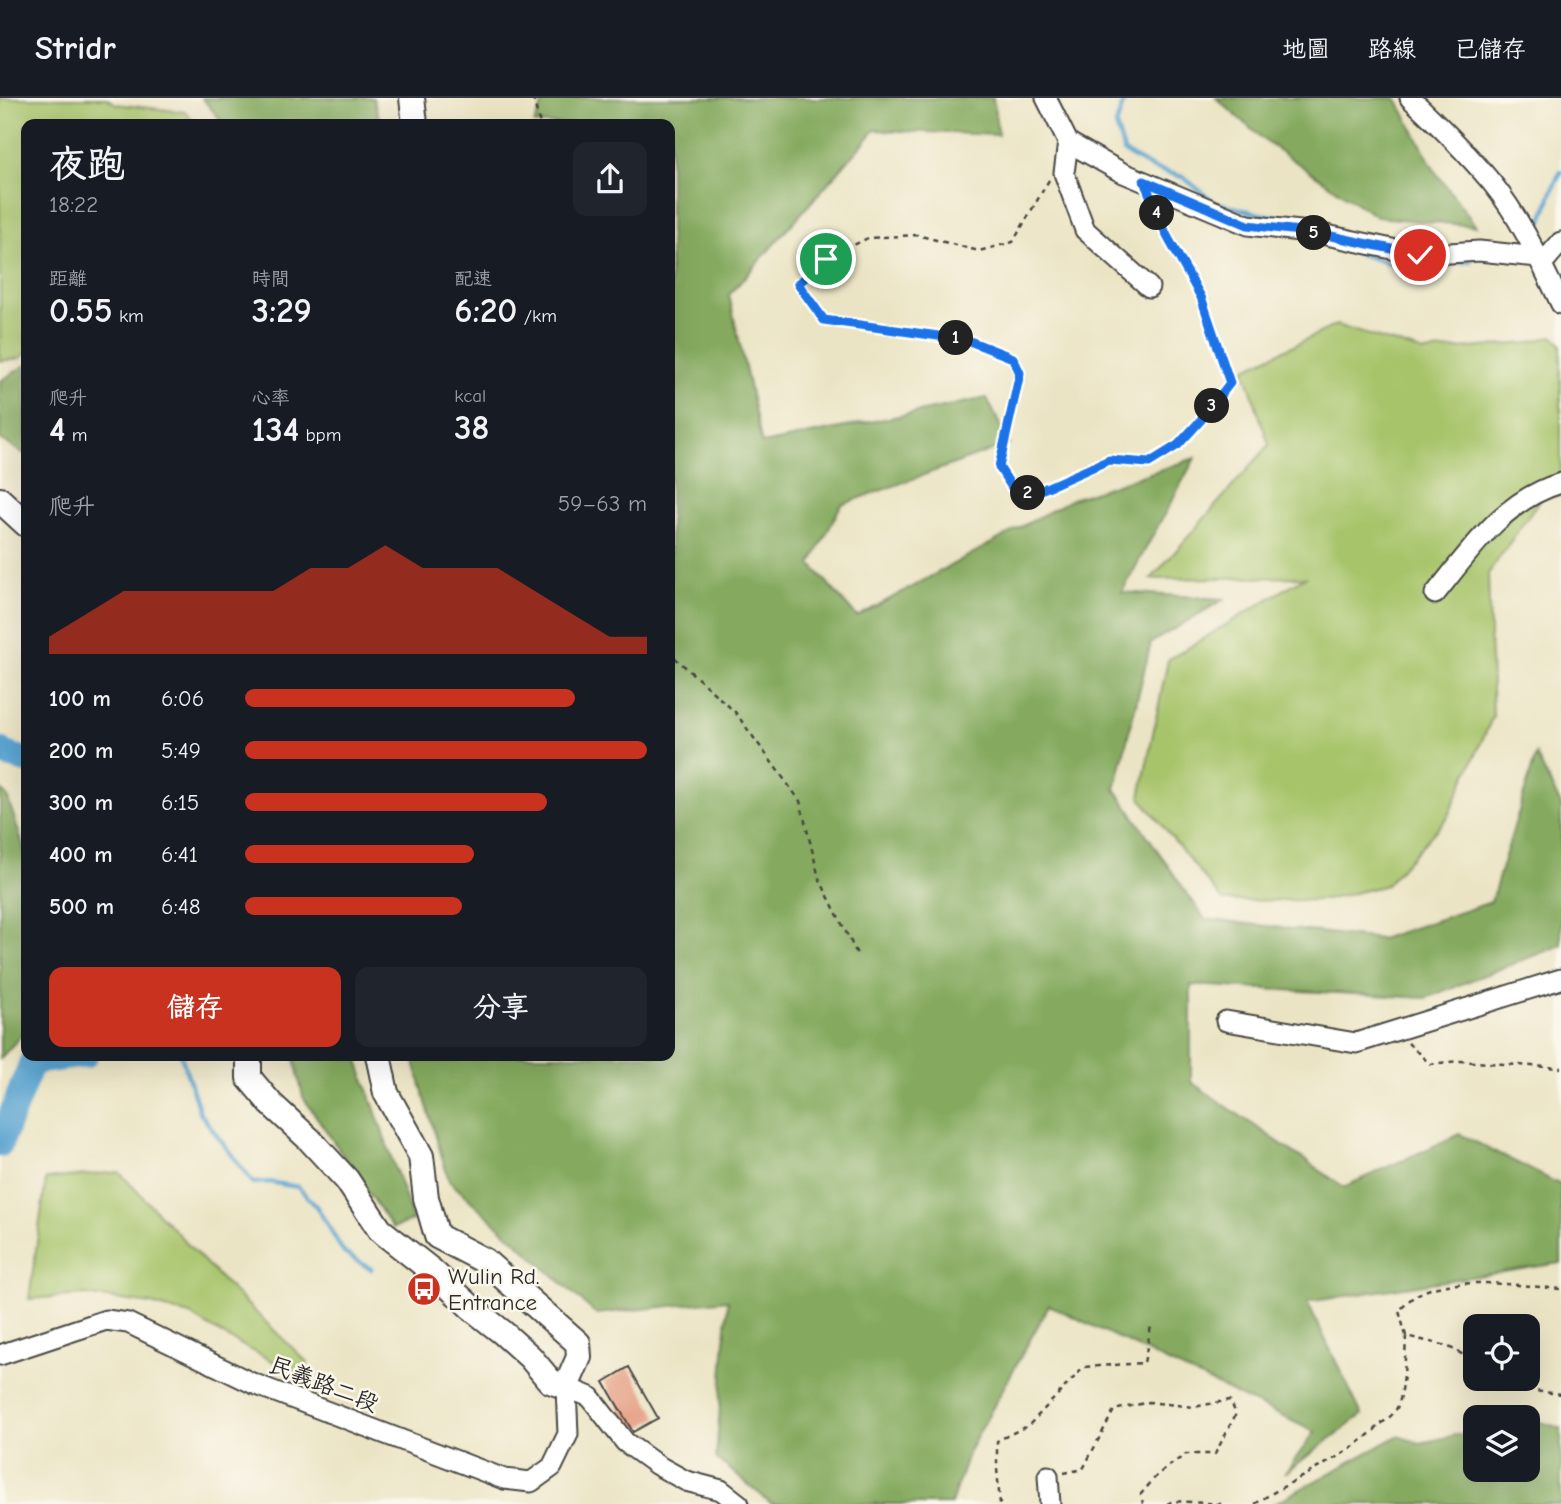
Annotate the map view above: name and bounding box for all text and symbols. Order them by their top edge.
text: Stridr [35,29,116,67]
text: 地圖 [1282,35,1330,63]
text: 路線 [1368,35,1416,63]
text: 已儲存 [1454,35,1526,63]
button: share [573,142,647,216]
text: 夜跑 [49,143,125,187]
text: 18:22 [49,191,98,218]
pin: 4 [1140,195,1174,230]
text: 4 [1152,201,1161,223]
pin: 5 [1296,216,1332,250]
text: 5 [1308,221,1319,243]
pin [1390,225,1450,285]
pin [796,229,856,289]
icon: check [1401,236,1439,274]
icon: arrive [807,240,845,278]
text: 距離 [49,268,87,290]
text: 時間 [252,268,290,290]
text: 配速 [454,268,492,290]
text: 0.55 [49,290,113,331]
text: 3:29 [252,290,312,331]
text: 6:20 [454,290,517,331]
text: km [113,305,144,327]
text: /km [517,305,557,327]
pin: 1 [939,320,974,356]
text: 1 [952,326,959,348]
text: kcal [454,385,486,407]
text: 爬升 [49,387,87,409]
text: 心率 [252,387,290,409]
pin: 3 [1194,388,1230,424]
text: 3 [1207,394,1216,416]
text: 38 [454,407,490,448]
text: 4 [49,409,65,450]
text: 134 [252,409,299,450]
text: m [65,424,87,446]
text: bpm [299,424,341,446]
pin: 2 [1010,476,1046,510]
text: 2 [1023,481,1032,503]
text: 59–63 m [558,490,647,517]
text: 爬升 [49,493,95,520]
text: 100 m [49,685,111,712]
text: 6:06 [161,685,204,712]
text: 200 m [49,737,113,764]
text: 5:49 [161,737,201,764]
text: 300 m [49,789,113,816]
text: 6:15 [161,789,199,816]
text: 400 m [49,841,113,868]
text: 6:41 [161,841,198,868]
text: 500 m [49,893,114,920]
text: 6:48 [161,893,201,920]
button: 儲存 [49,967,341,1047]
button: 分享 [355,967,647,1047]
place label: Wulin Rd. Entrance [448,1263,540,1316]
bus stop icon: Wulin Rd. Entrance [405,1270,443,1308]
map controls [1463,1314,1540,1482]
button: locate [1463,1314,1540,1391]
street label: 民義路二段 [265,1351,382,1418]
button: layers [1463,1405,1540,1482]

